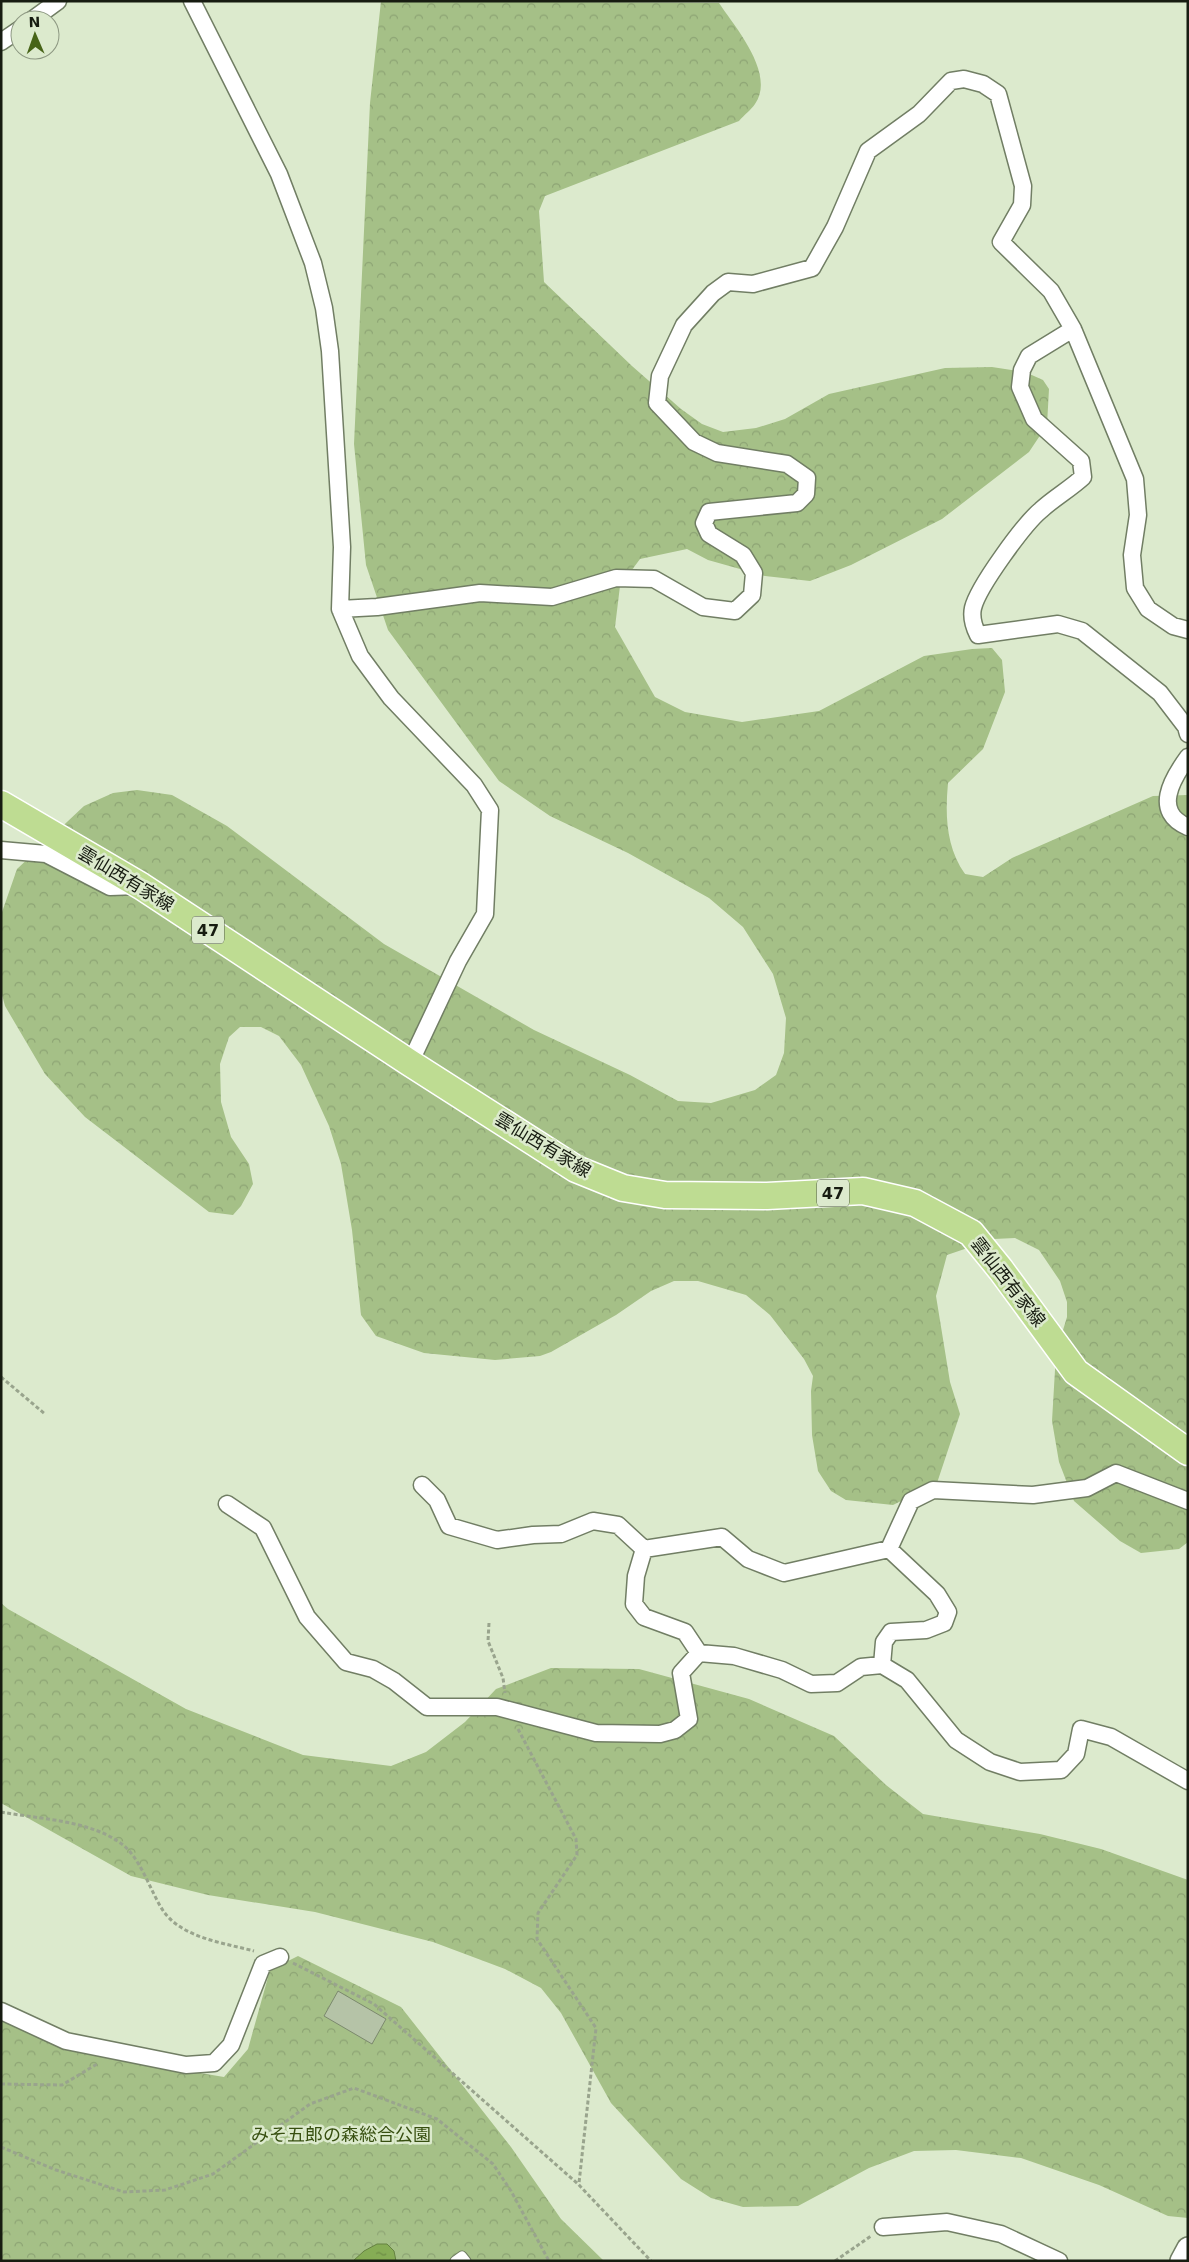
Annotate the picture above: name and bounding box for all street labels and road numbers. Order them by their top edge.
street label: 雲仙西有家線 [75,842,178,915]
road number: 47 [192,916,224,944]
street label: 雲仙西有家線 [492,1108,595,1181]
road number: 47 [817,1180,849,1206]
street label: 雲仙西有家線 [967,1233,1050,1331]

